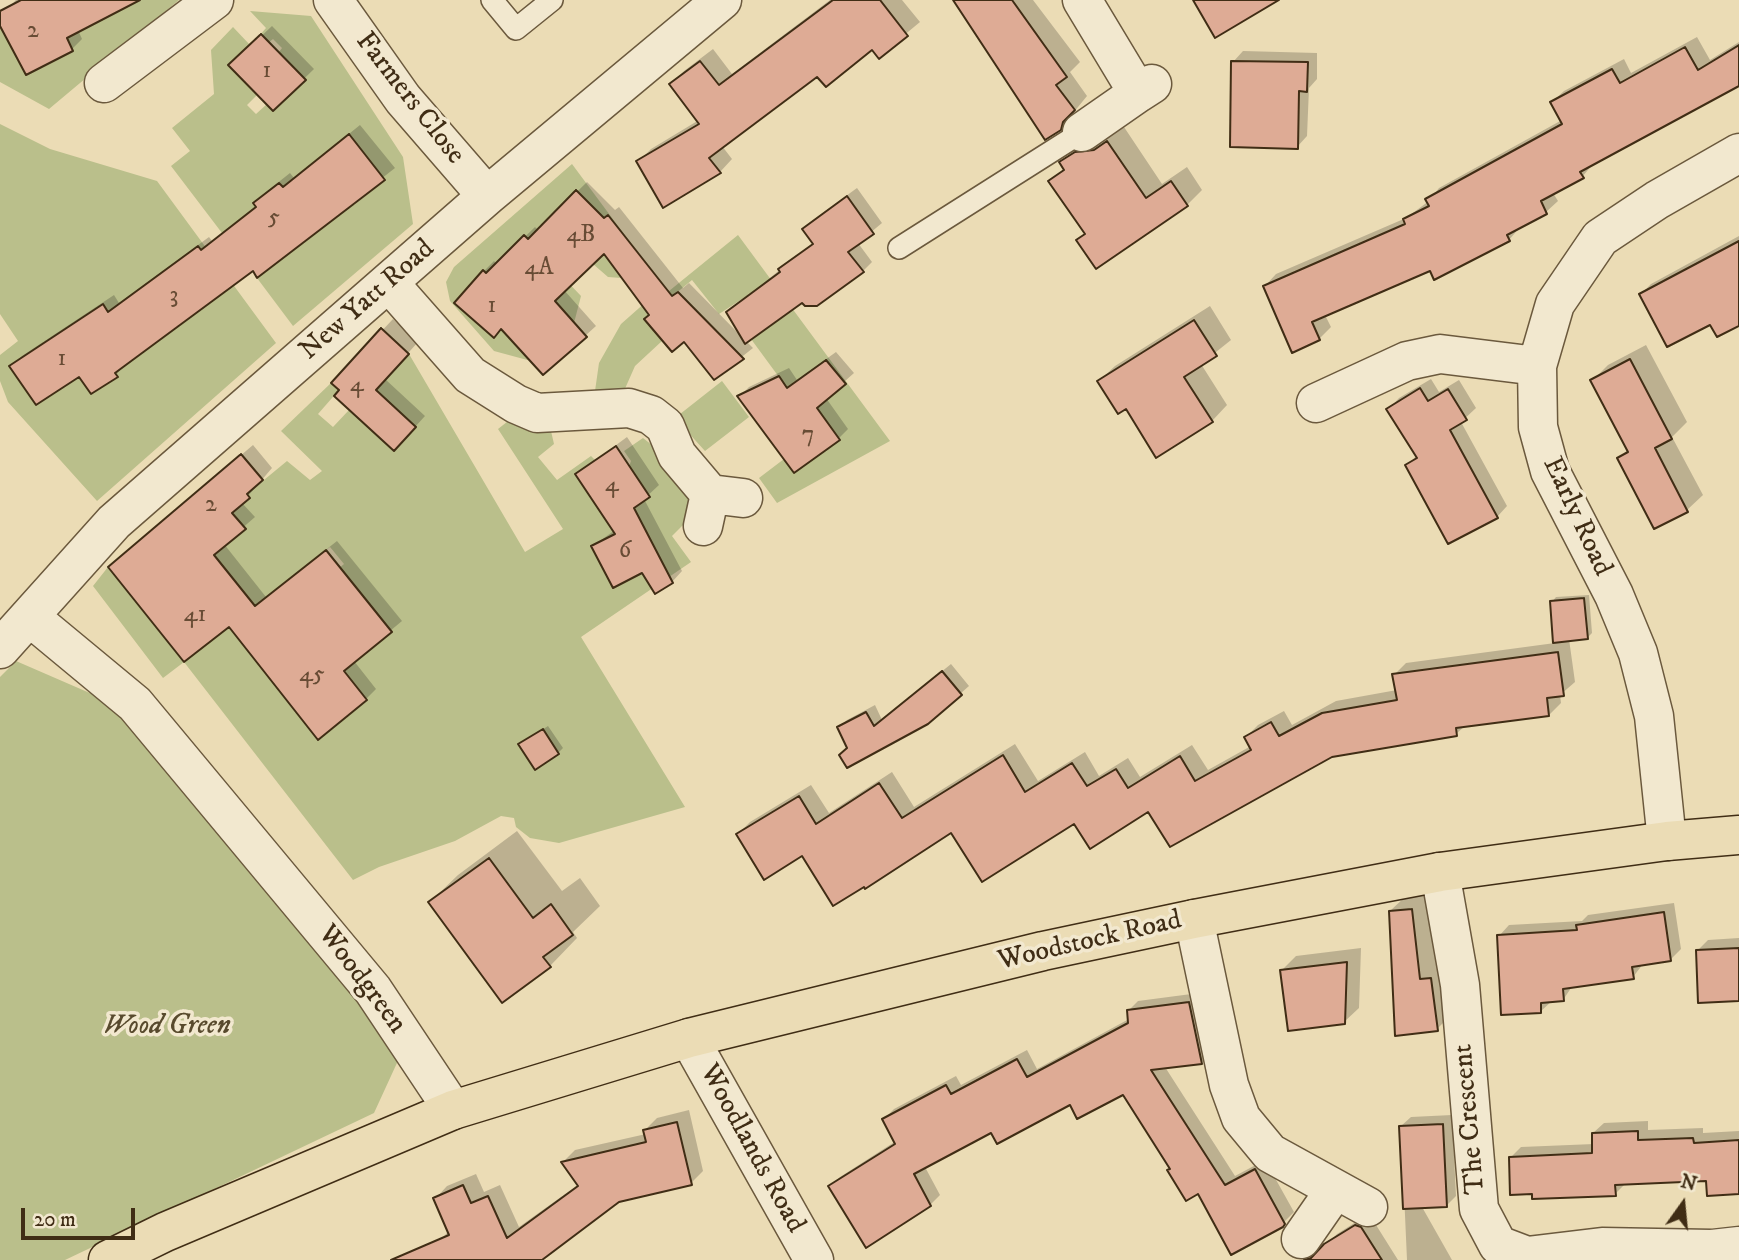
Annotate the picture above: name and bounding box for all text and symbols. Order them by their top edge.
house number: 2 [27,18,39,46]
street label: Farmers Close [347,26,471,172]
house number: 1 [263,58,271,86]
house number: 5 [268,205,280,233]
house number: 4B [566,222,596,250]
street label: New Yatt Road [294,233,442,369]
house number: 4A [524,255,554,283]
house number: 3 [170,283,178,311]
house number: 1 [488,293,496,321]
house number: 1 [58,346,66,374]
house number: 4 [350,372,364,400]
house number: 7 [802,422,814,450]
street label: Early Road [1534,452,1618,582]
house number: 4 [605,472,619,500]
house number: 2 [205,492,217,520]
house number: 6 [619,538,631,566]
house number: 41 [184,602,206,630]
house number: 45 [299,662,325,690]
street label: Woodstock Road [995,905,1185,979]
street label: Woodgreen [309,919,413,1041]
park label: Wood Green [103,1010,231,1044]
street label: The Crescent [1448,1043,1494,1195]
street label: Woodlands Road [691,1059,811,1239]
north arrow [1648,1169,1718,1239]
text: N [1678,1170,1699,1196]
scale bar [24,1194,138,1238]
text: 20 m [34,1207,76,1233]

